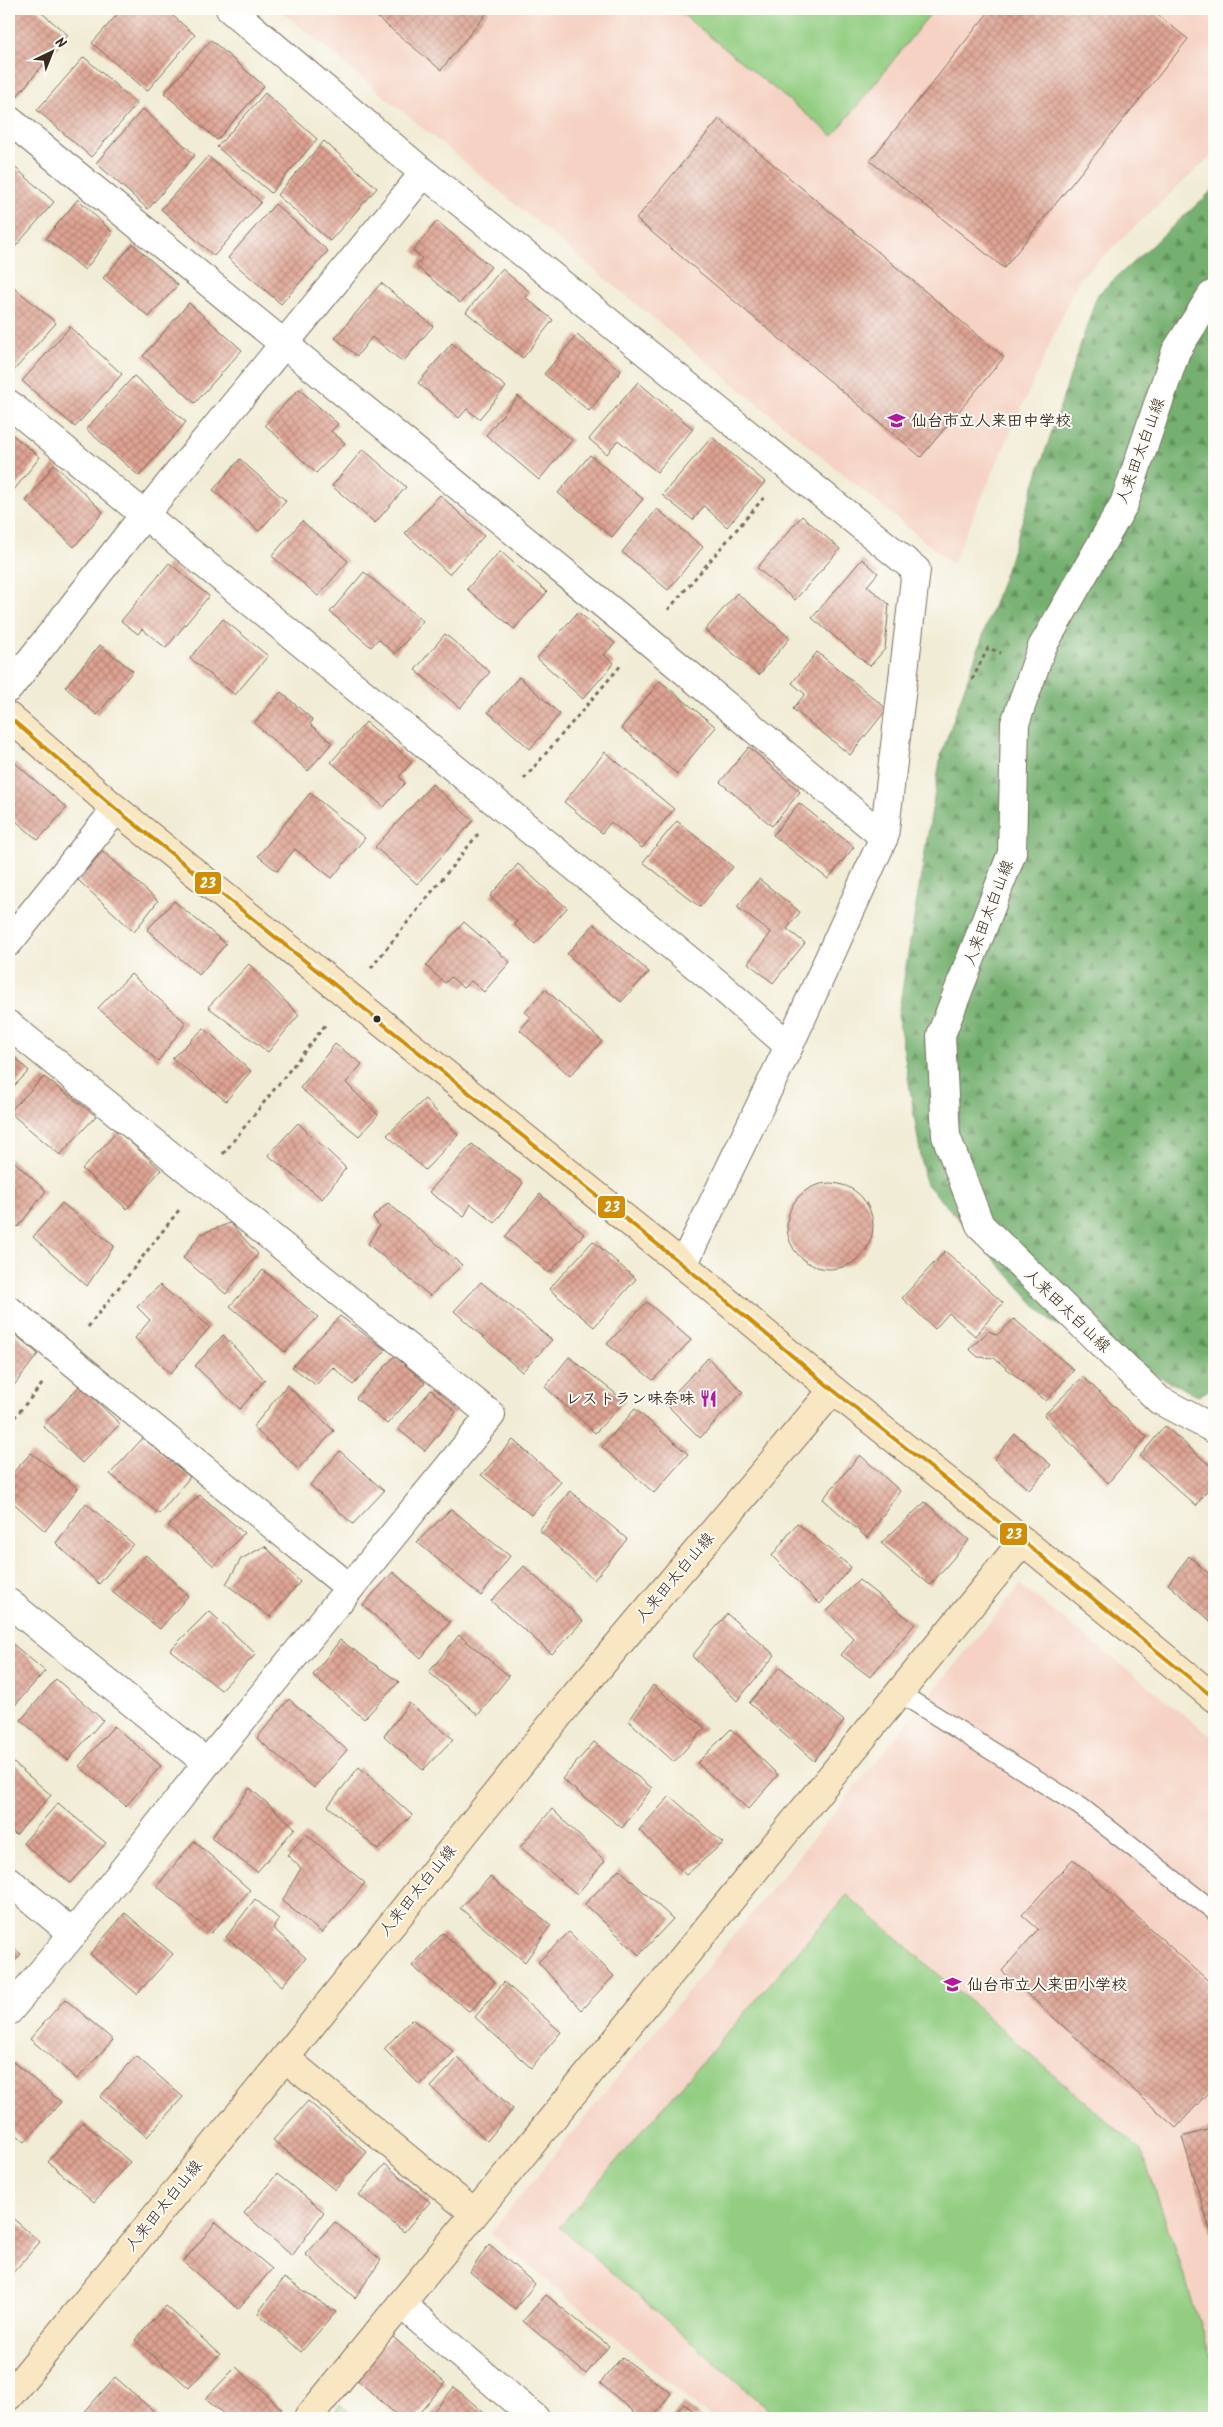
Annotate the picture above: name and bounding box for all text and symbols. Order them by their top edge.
north arrow [28,28,78,78]
text: N [49,32,71,54]
street label: 人来田太白山線 [1110,394,1172,508]
place label: 仙台市立人来田中学校 [911,409,1071,434]
school or university icon: 仙台市立人来田中学校 [887,411,907,431]
street label: 人来田太白山線 [957,856,1021,970]
line badge: 23 [194,871,222,895]
text: 23 [200,873,216,895]
unlabelled marker [372,1014,382,1024]
line badge: 23 [597,1195,626,1219]
text: 23 [604,1197,620,1219]
street label: 人来田太白山線 [1018,1263,1116,1359]
place label: レストラン味奈味 [566,1387,695,1412]
restaurant icon: レストラン味奈味 [699,1389,719,1409]
line badge: 23 [999,1522,1028,1546]
text: 23 [1006,1524,1022,1546]
street label: 人来田太白山線 [629,1527,721,1629]
street label: 人来田太白山線 [373,1840,463,1942]
place label: 仙台市立人来田小学校 [967,1973,1127,1998]
school or university icon: 仙台市立人来田小学校 [943,1975,963,1995]
street label: 人来田太白山線 [119,2155,209,2257]

